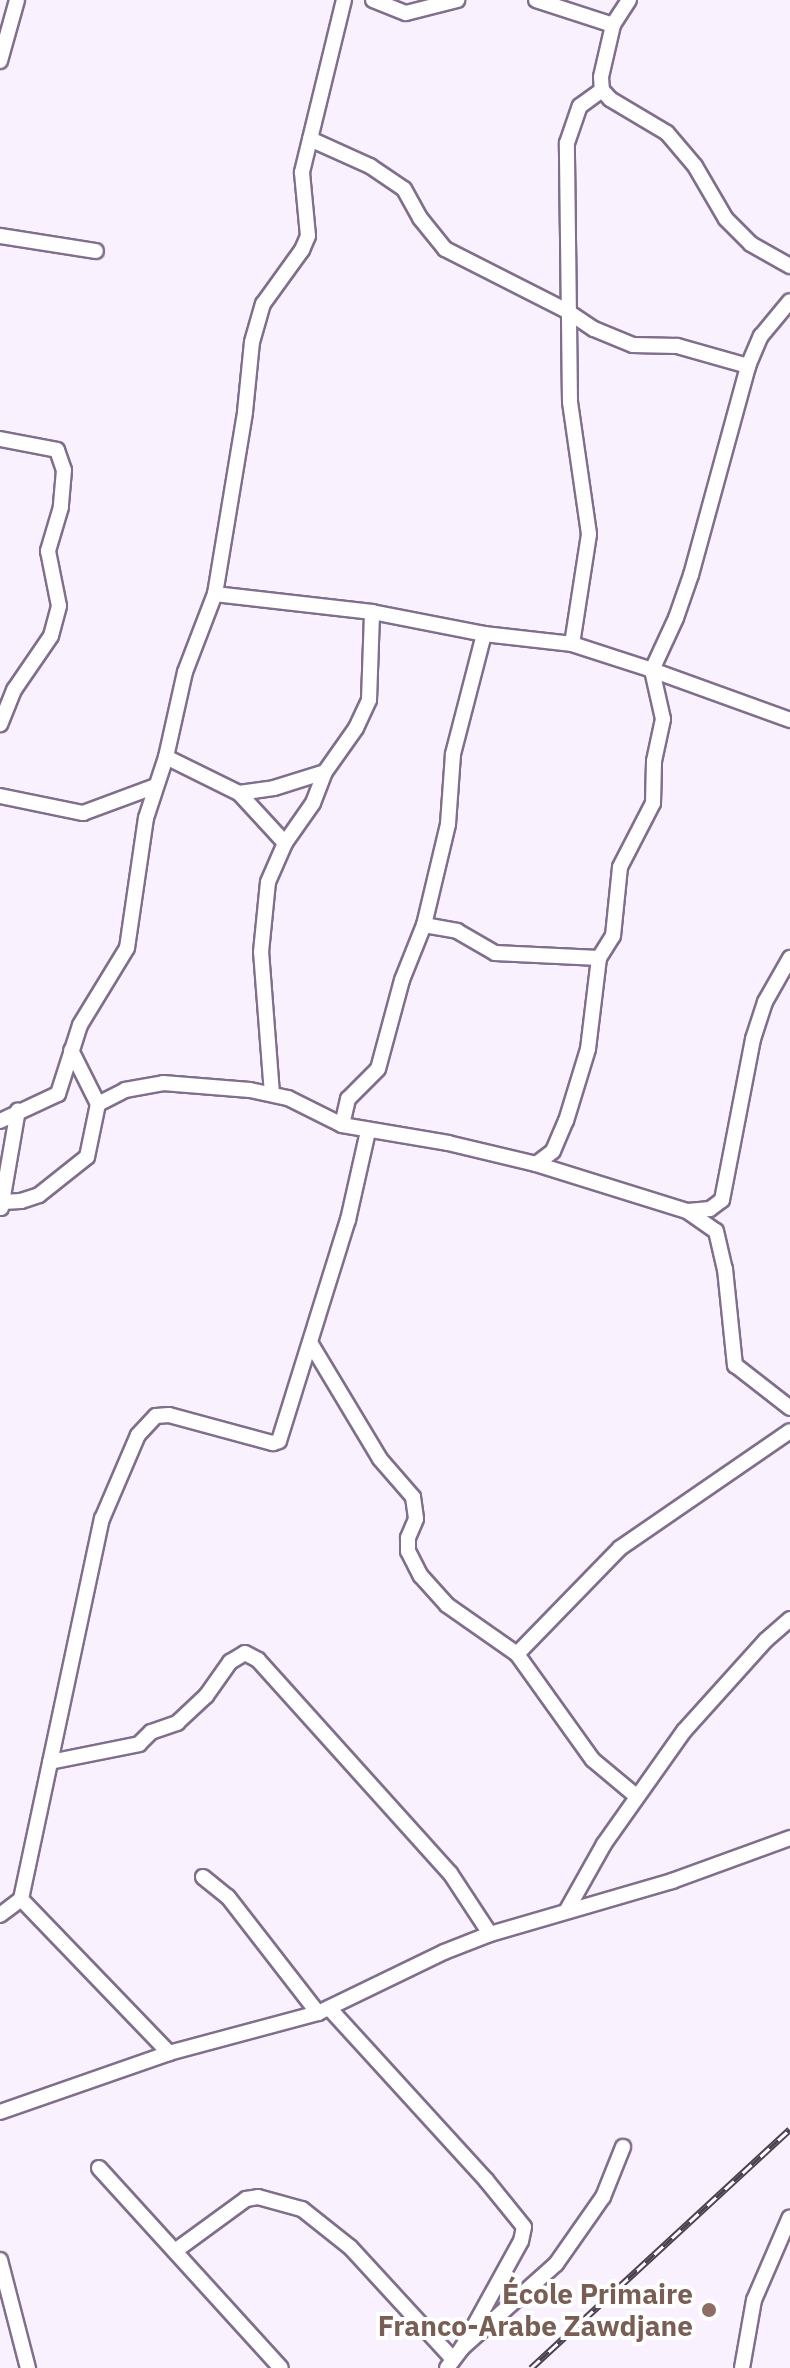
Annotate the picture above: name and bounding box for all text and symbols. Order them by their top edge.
place label: École Primaire Franco-Arabe Zawdjane [378,2277,693,2343]
marker: École Primaire Franco-Arabe Zawdjane [700,2301,718,2319]

